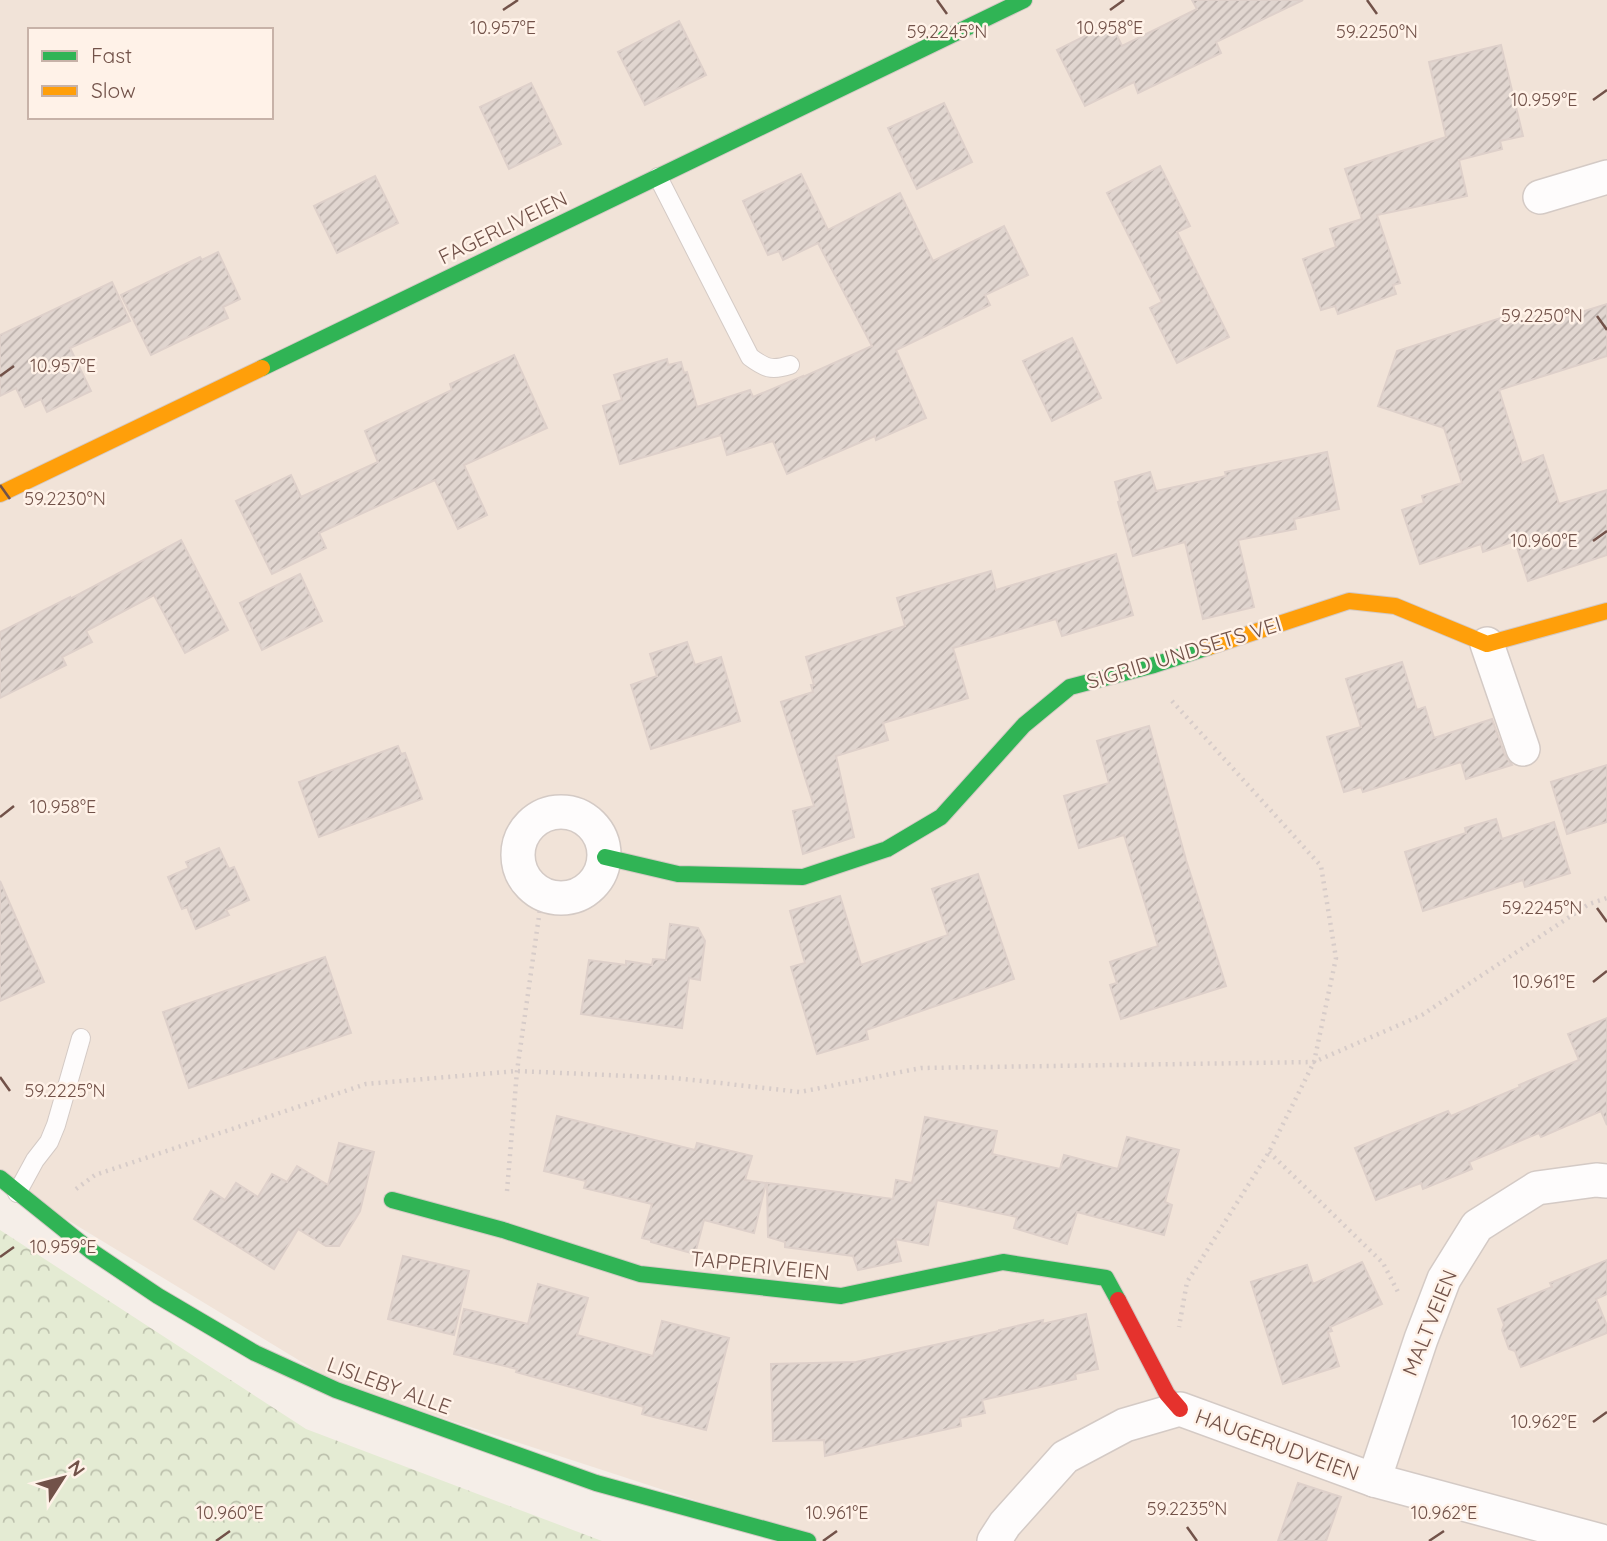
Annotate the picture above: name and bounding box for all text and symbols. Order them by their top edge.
text: 10.957°E [470,16,536,39]
text: 10.958°E [1077,16,1143,39]
text: 59.2245°N [907,20,987,43]
text: 59.2250°N [1336,20,1418,43]
legend [28,28,273,119]
text: Fast [91,42,132,68]
text: Slow [91,77,136,103]
text: 10.959°E [1511,88,1577,111]
street label: FAGERLIVEIEN [434,185,571,269]
text: 59.2250°N [1501,304,1583,327]
text: 10.957°E [30,354,96,377]
text: 59.2230°N [24,487,106,510]
text: 10.960°E [1510,529,1578,552]
street label: SIGRID UNDSETS VEI [1083,610,1284,694]
text: 10.958°E [30,795,96,818]
text: 59.2245°N [1502,896,1582,919]
text: 10.961°E [1512,970,1576,993]
text: 59.2225°N [24,1079,106,1102]
text: 10.959°E [30,1235,96,1258]
street label: TAPPERIVEIEN [689,1245,831,1285]
street label: MALTVEIEN [1396,1266,1462,1379]
street label: LISLEBY ALLE [324,1351,455,1419]
street label: HAUGERUDVEIEN [1192,1402,1363,1486]
text: 10.962°E [1511,1410,1577,1433]
north arrow [28,1443,98,1513]
text: N [63,1455,91,1481]
text: 59.2235°N [1147,1497,1227,1520]
text: 10.960°E [196,1501,264,1524]
text: 10.961°E [805,1501,869,1524]
text: 10.962°E [1411,1501,1477,1524]

